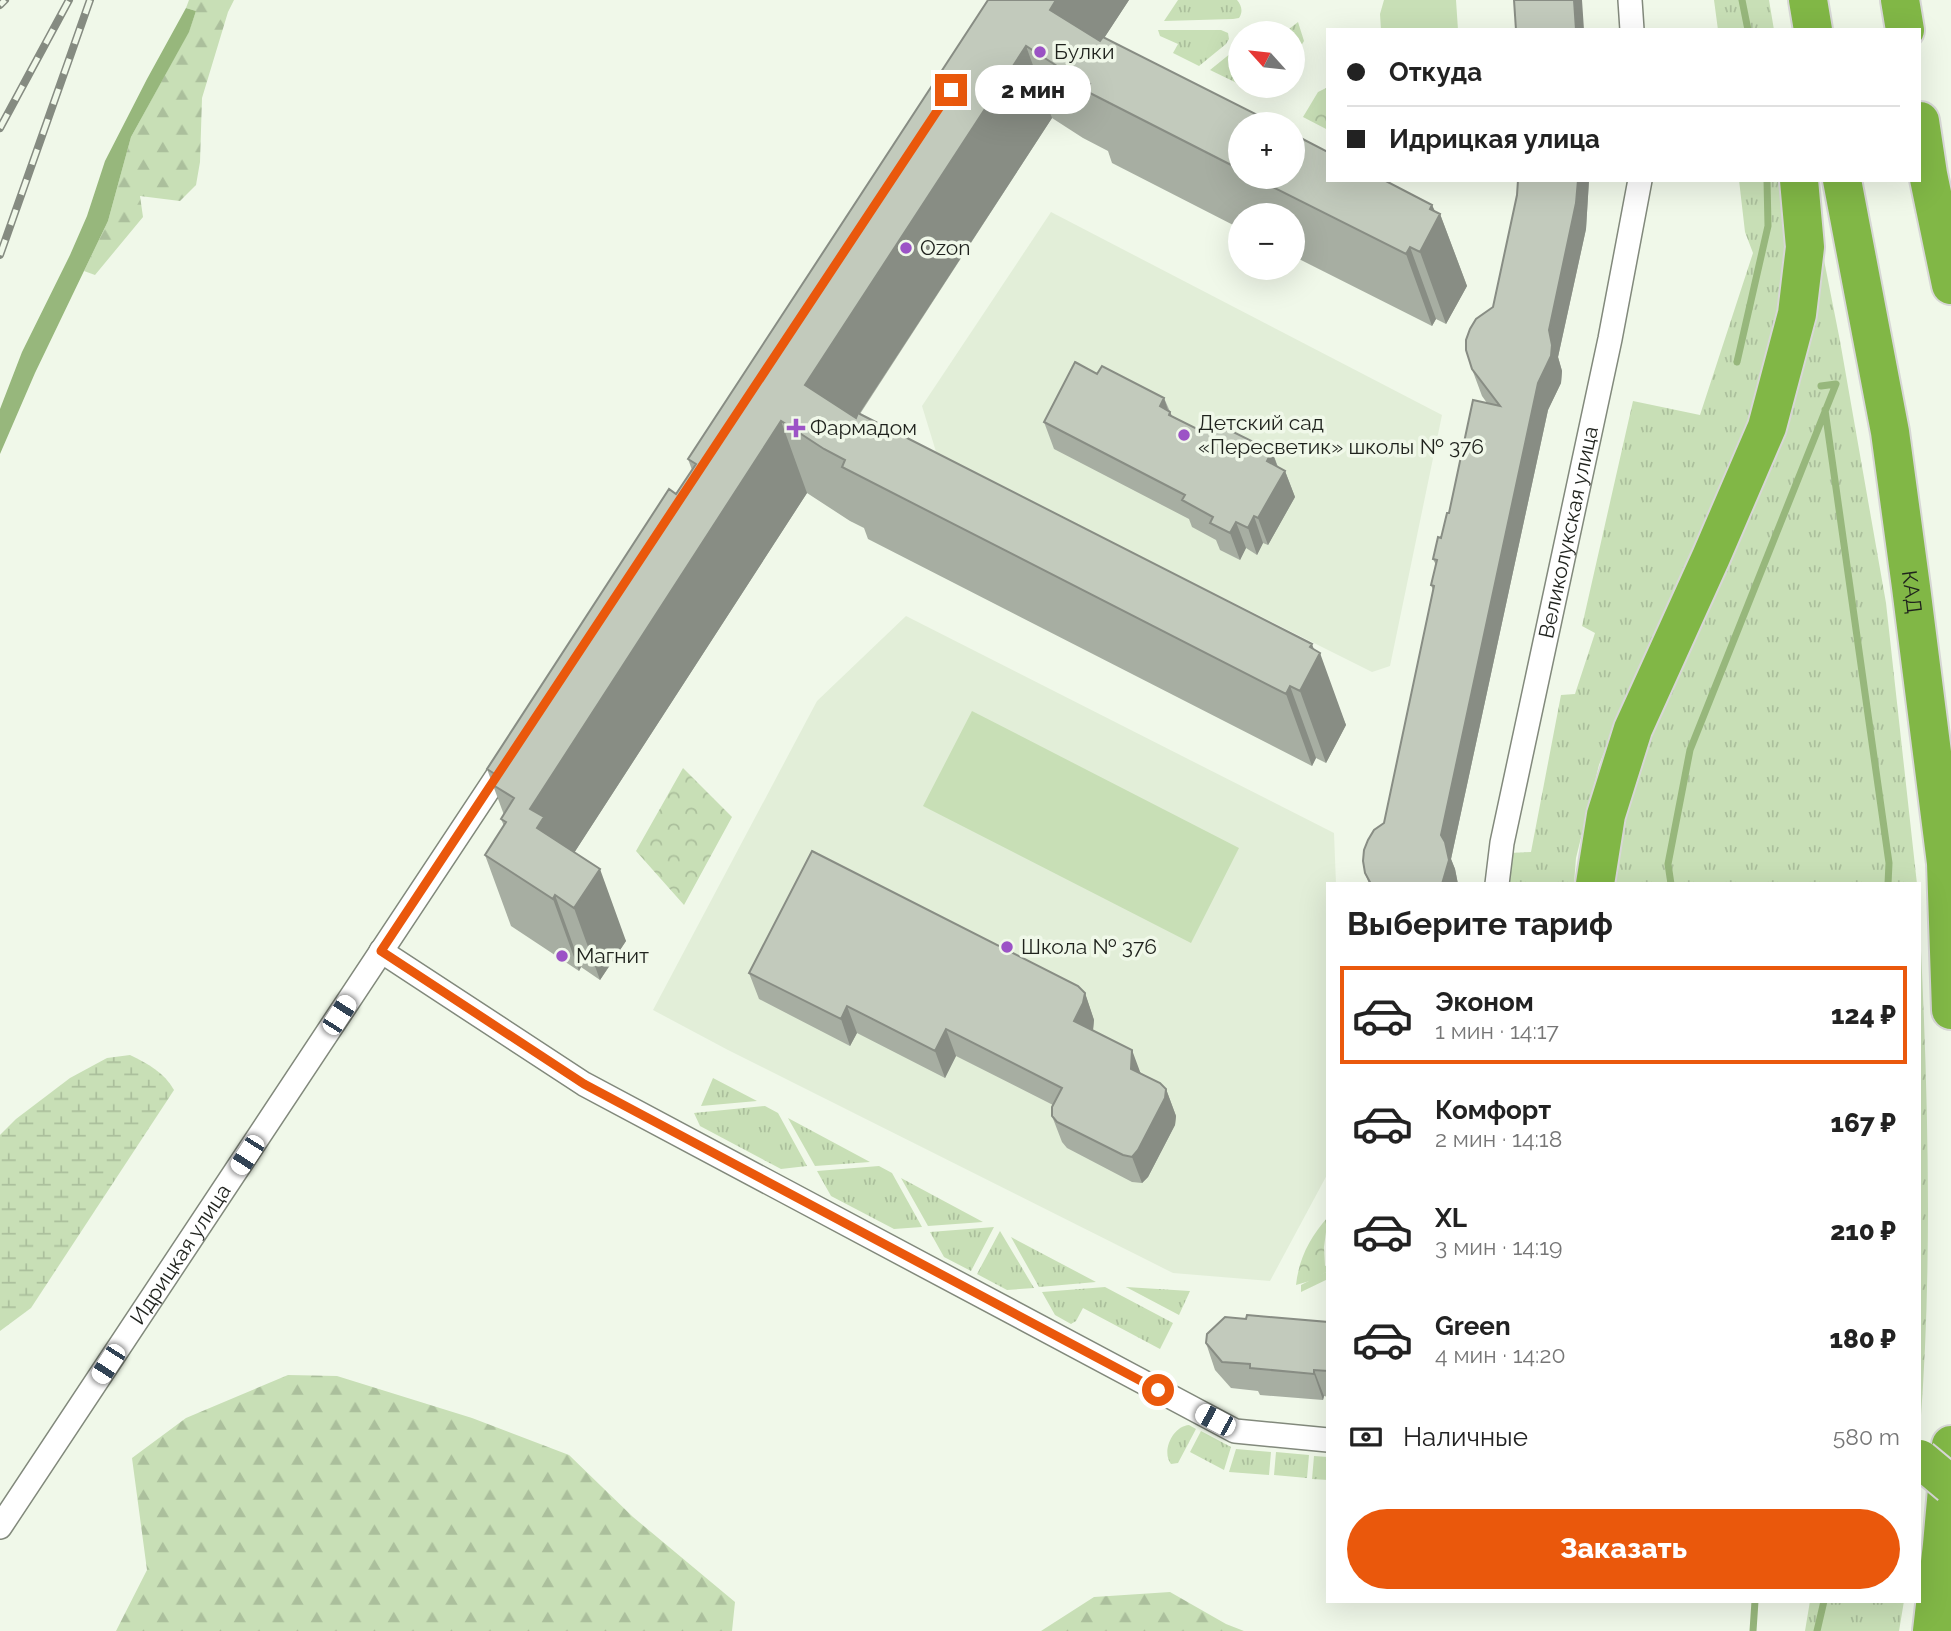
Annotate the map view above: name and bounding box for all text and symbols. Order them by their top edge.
north arrow [1228,21,1306,98]
map controls [1228,21,1305,280]
place label: Булки [1054,39,1114,64]
marker: Булки [1032,44,1048,60]
text: Откуда [1389,57,1482,87]
callout: 2 мин [976,66,1091,114]
route end [935,74,967,106]
text: 2 мин [1001,76,1065,103]
button: + [1228,112,1305,189]
text: Идрицкая улица [1389,124,1600,154]
button: − [1228,203,1305,280]
place label: Ozon [920,235,971,260]
marker: Ozon [898,240,914,256]
place label: Детский сад «Пересветик» школы № 376 [1198,410,1484,459]
place label: Фармадом [810,415,917,440]
marker: Фармадом [788,420,804,436]
street label: Великолукская улица [1533,424,1603,641]
marker: Детский сад «Пересветик» школы № 376 [1176,427,1192,443]
street label: КАД [1897,569,1927,615]
text: Выберите тариф [1347,905,1613,942]
place label: Школа № 376 [1021,934,1157,959]
marker: Школа № 376 [999,939,1015,955]
place label: Магнит [576,943,649,968]
marker: Магнит [554,948,570,964]
icon: car [1351,984,1414,1047]
text: Эконом [1435,987,1534,1017]
car [319,992,360,1038]
text: 124 ₽ [1831,1000,1896,1030]
text: 1 мин · 14:17 [1435,1017,1559,1044]
icon: car [1351,1092,1414,1155]
text: Комфорт [1435,1095,1551,1125]
text: 167 ₽ [1830,1108,1896,1138]
text: 2 мин · 14:18 [1435,1125,1562,1152]
car [227,1132,268,1178]
street label: Идрицкая улица [125,1179,236,1329]
icon: car [1351,1200,1414,1263]
text: XL [1435,1203,1467,1233]
text: 210 ₽ [1830,1216,1896,1246]
text: 3 мин · 14:19 [1435,1233,1562,1260]
icon: car [1351,1308,1414,1371]
text: Green [1435,1311,1511,1341]
text: 180 ₽ [1829,1324,1896,1354]
car [88,1341,129,1387]
text: 4 мин · 14:20 [1435,1341,1565,1368]
route start [1142,1374,1174,1406]
car [1192,1401,1239,1439]
icon: cash [1347,1418,1385,1456]
text: Наличные [1403,1422,1528,1452]
text: 580 m [1833,1423,1900,1450]
button: Заказать [1347,1509,1900,1589]

